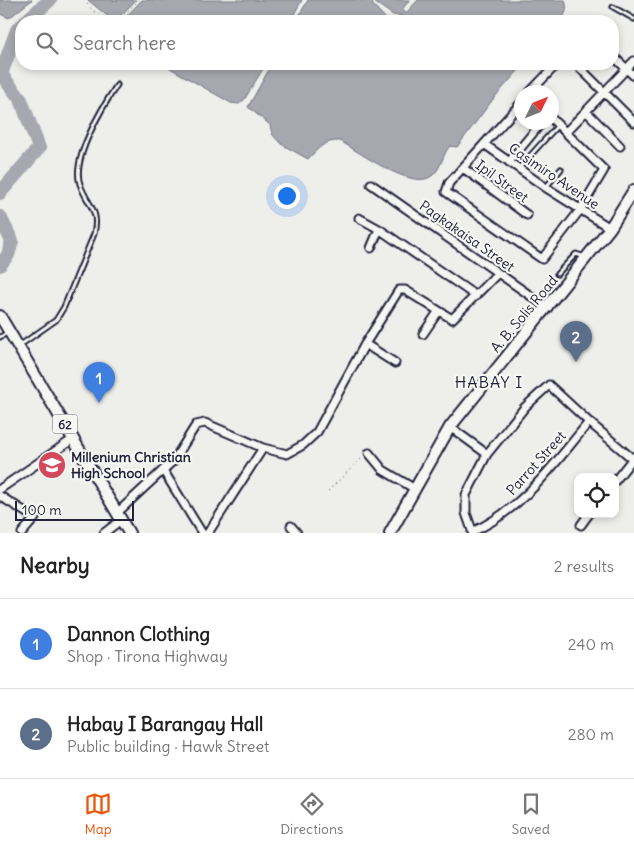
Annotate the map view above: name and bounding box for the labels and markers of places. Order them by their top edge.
pin: 2 [560,321,592,362]
pin: 1 [83,362,115,403]
place label: Millenium Christian High School [71,448,191,482]
school or university icon: Millenium Christian High School [37,450,67,480]

